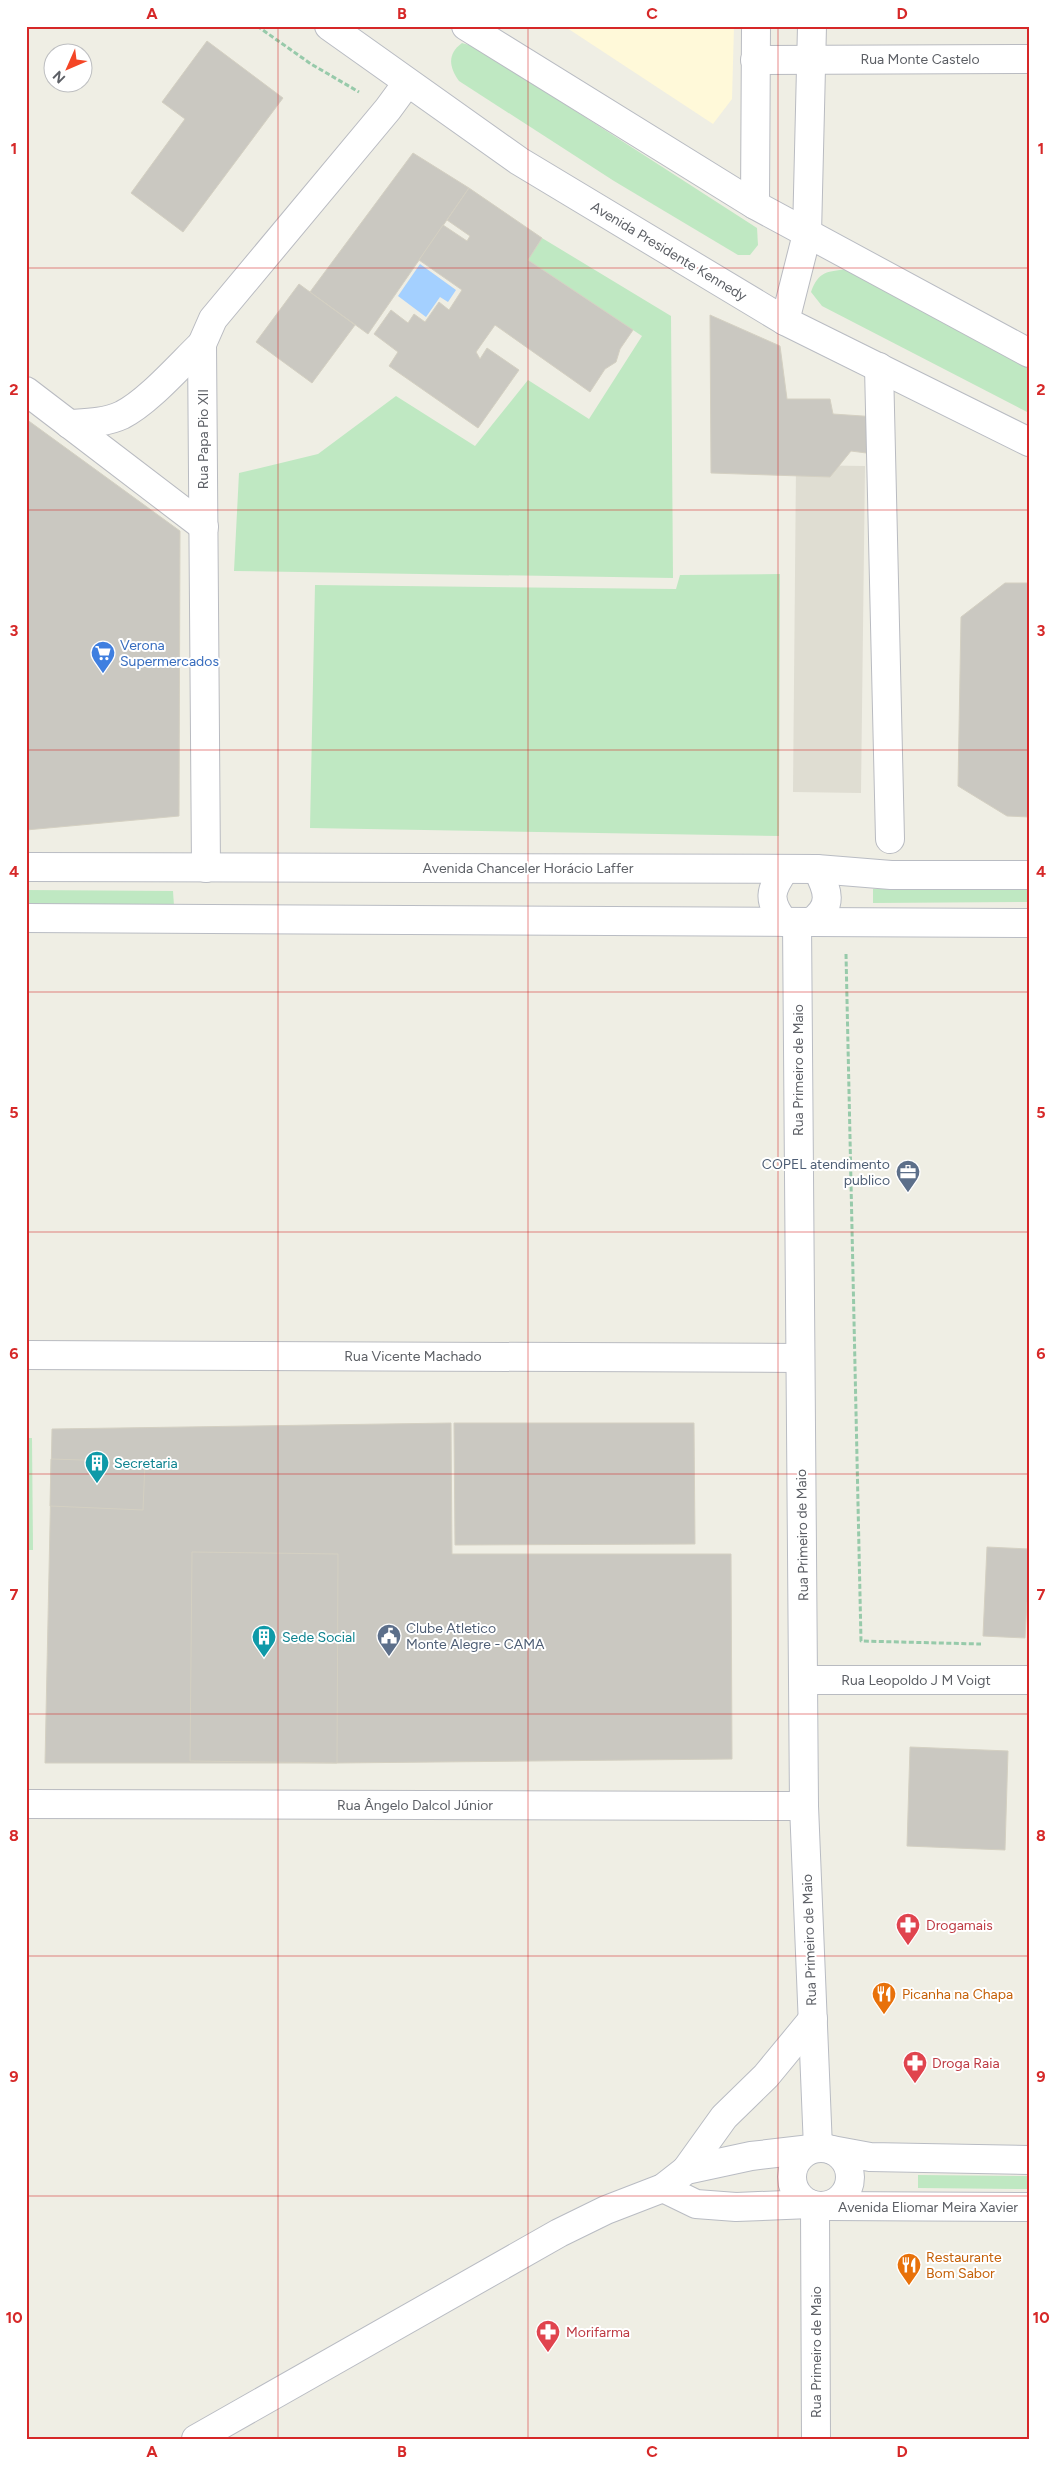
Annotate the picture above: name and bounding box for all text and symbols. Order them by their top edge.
text: A [146,4,158,23]
text: B [397,4,407,23]
text: C [646,4,658,23]
text: D [896,4,908,23]
north arrow [42,42,92,92]
street label: Rua Monte Castelo [860,51,980,68]
text: N [49,67,69,87]
text: 1 [11,139,17,158]
text: 1 [1038,139,1044,158]
street label: Avenida Presidente Kennedy [588,198,750,305]
text: 2 [9,380,19,399]
text: 2 [1036,380,1046,399]
street label: Rua Papa Pio XII [195,389,212,489]
text: 3 [10,621,19,640]
text: 3 [1037,621,1046,640]
place label: Verona Supermercados [120,637,219,670]
supermarket icon: Verona Supermercados [90,640,116,674]
street label: Avenida Chanceler Horácio Laffer [423,860,634,877]
text: 4 [9,862,19,881]
text: 4 [1036,862,1046,881]
street label: Rua Primeiro de Maio [790,1004,807,1136]
text: 5 [9,1103,19,1122]
text: 5 [1036,1103,1046,1122]
place label: COPEL atendimento publico [762,1156,890,1189]
office icon: COPEL atendimento publico [895,1159,921,1193]
text: 6 [9,1344,19,1363]
text: 6 [1036,1344,1046,1363]
street label: Rua Vicente Machado [344,1348,482,1365]
building icon: Secretaria [84,1450,110,1484]
place label: Secretaria [114,1455,178,1472]
street label: Rua Primeiro de Maio [793,1469,812,1601]
text: 7 [10,1585,19,1604]
text: 7 [1037,1585,1046,1604]
place label: Clube Atletico Monte Alegre - CAMA [406,1620,545,1653]
public building icon: Clube Atletico Monte Alegre - CAMA [376,1623,402,1657]
building icon: Sede Social [251,1624,277,1658]
place label: Sede Social [282,1629,355,1646]
street label: Rua Leopoldo J M Voigt [841,1672,991,1689]
street label: Rua Ângelo Dalcol Júnior [337,1797,493,1814]
text: 8 [9,1826,19,1845]
text: 8 [1036,1826,1046,1845]
street label: Rua Primeiro de Maio [799,1874,820,2006]
pharmacy icon: Drogamais [895,1912,921,1946]
place label: Drogamais [926,1917,993,1934]
restaurant icon: Picanha na Chapa [871,1981,897,2015]
place label: Picanha na Chapa [902,1986,1013,2003]
pharmacy icon: Droga Raia [902,2050,928,2084]
place label: Droga Raia [932,2055,1000,2072]
text: 9 [9,2067,19,2086]
text: 9 [1036,2067,1046,2086]
street label: Avenida Eliomar Meira Xavier [838,2199,1018,2216]
place label: Restaurante Bom Sabor [926,2249,1002,2282]
restaurant icon: Restaurante Bom Sabor [896,2252,922,2286]
street label: Rua Primeiro de Maio [808,2286,825,2418]
text: 10 [5,2308,23,2327]
text: 10 [1032,2308,1050,2327]
pharmacy icon: Morifarma [535,2319,561,2353]
place label: Morifarma [566,2324,630,2341]
text: A [146,2442,158,2461]
text: B [397,2442,407,2461]
text: C [646,2442,658,2461]
text: D [896,2442,908,2461]

